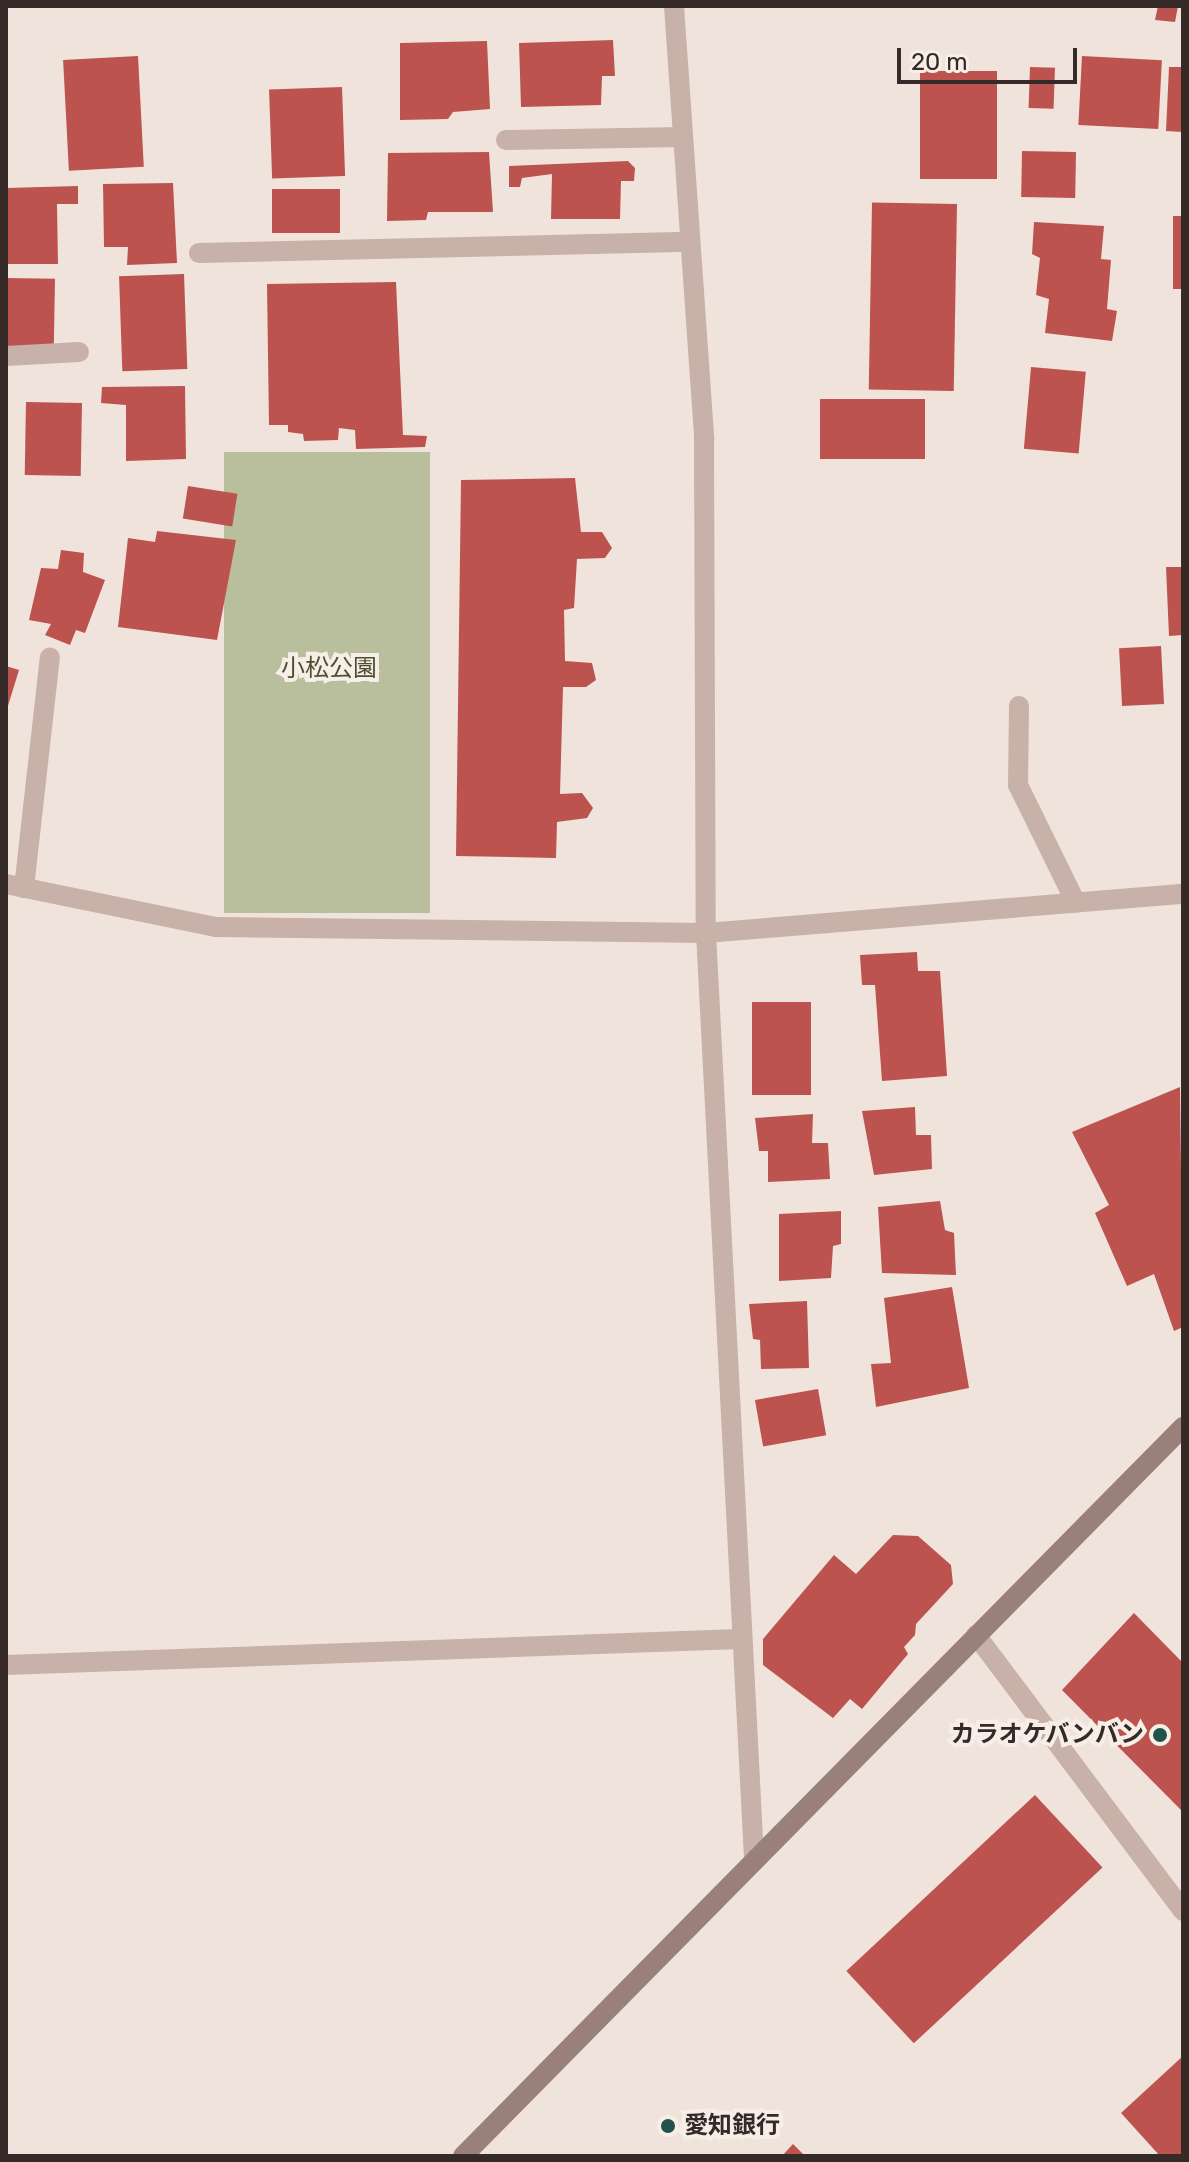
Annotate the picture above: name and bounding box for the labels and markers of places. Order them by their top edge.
place label: カラオケバンバン [952,1721,1144,1749]
marker: カラオケバンバン [1151,1726,1169,1744]
place label: 愛知銀行 [684,2112,780,2140]
marker: 愛知銀行 [659,2117,677,2135]

